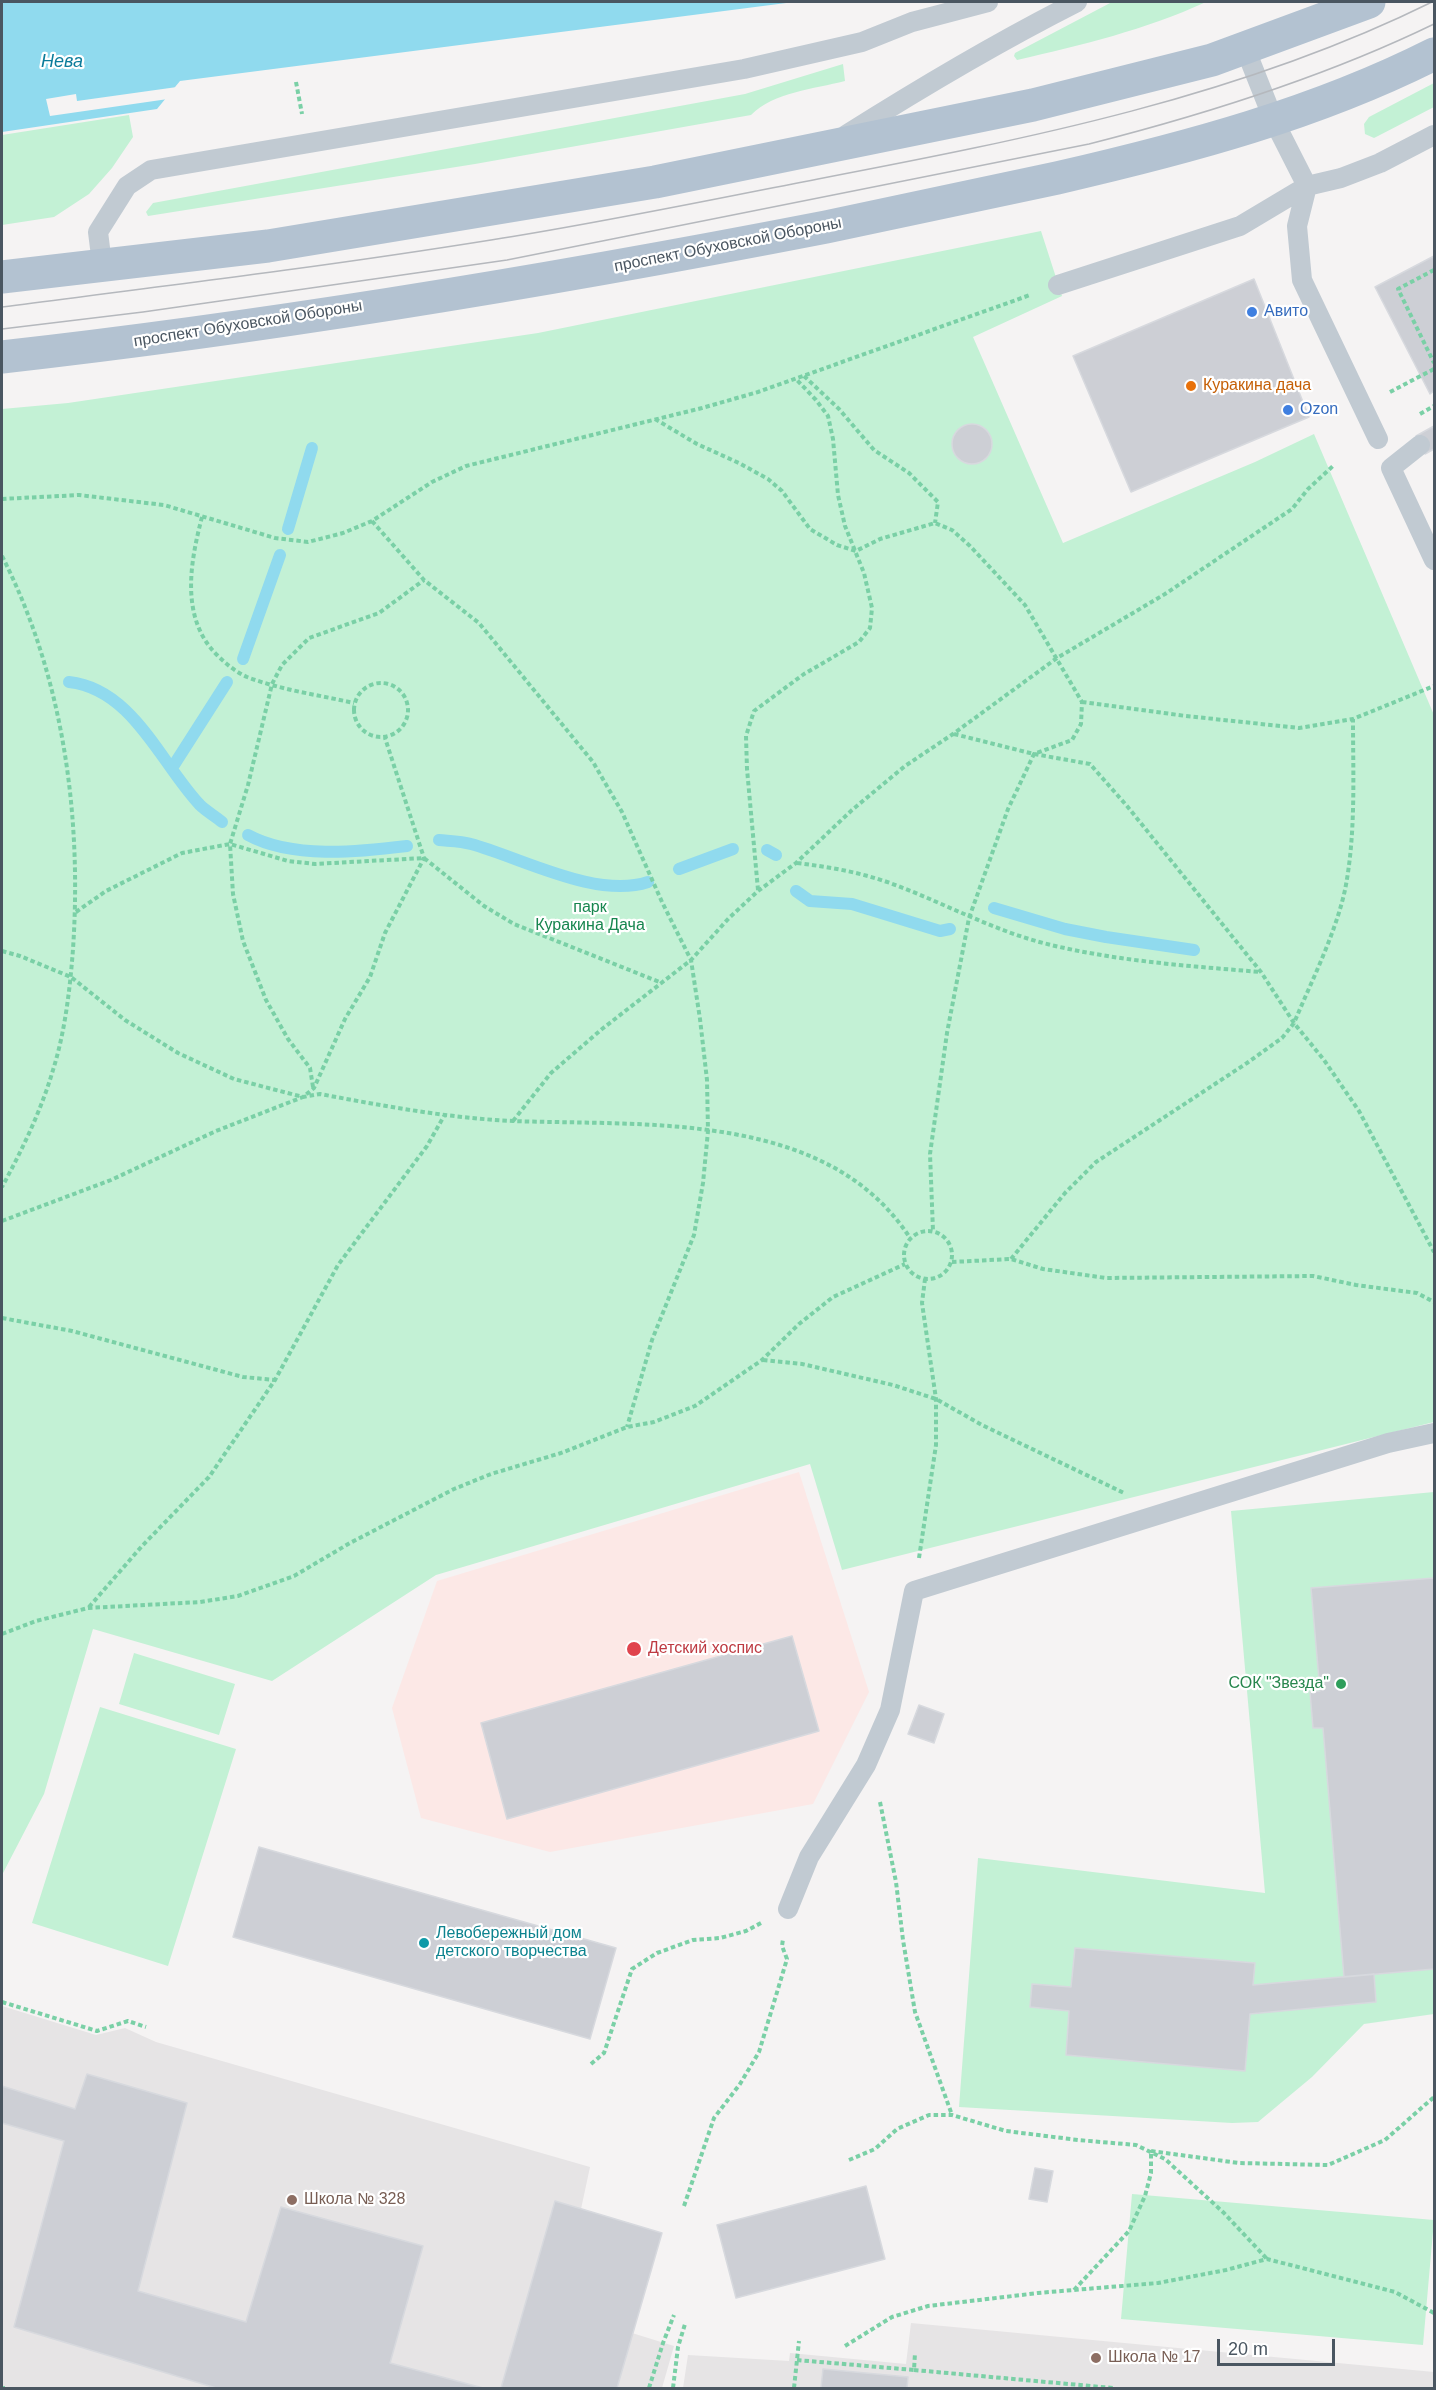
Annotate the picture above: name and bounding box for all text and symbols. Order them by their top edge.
water label: Нева [41,51,83,73]
street label: проспект Обуховской Обороны [613,214,843,276]
street label: проспект Обуховской Обороны [132,296,364,352]
place label: Авито [1264,302,1308,322]
marker: Авито [1245,305,1259,319]
place label: Куракина дача [1203,376,1311,396]
marker: Куракина дача [1184,379,1198,393]
place label: Ozon [1300,400,1338,420]
marker: Ozon [1281,403,1295,417]
park label: парк Куракина Дача [535,898,645,936]
place label: Детский хоспис [648,1639,762,1659]
marker: Детский хоспис [625,1640,643,1658]
place label: СОК "Звезда" [1228,1674,1329,1694]
marker: СОК "Звезда" [1334,1677,1348,1691]
place label: Левобережный дом детского творчества [436,1924,587,1962]
marker: Левобережный дом детского творчества [417,1936,431,1950]
place label: Школа № 328 [304,2190,405,2210]
marker: Школа № 328 [285,2193,299,2207]
scale bar [1220,2327,1338,2365]
text: 20 m [1228,2339,1268,2359]
place label: Школа № 17 [1108,2348,1200,2368]
marker: Школа № 17 [1089,2351,1103,2365]

